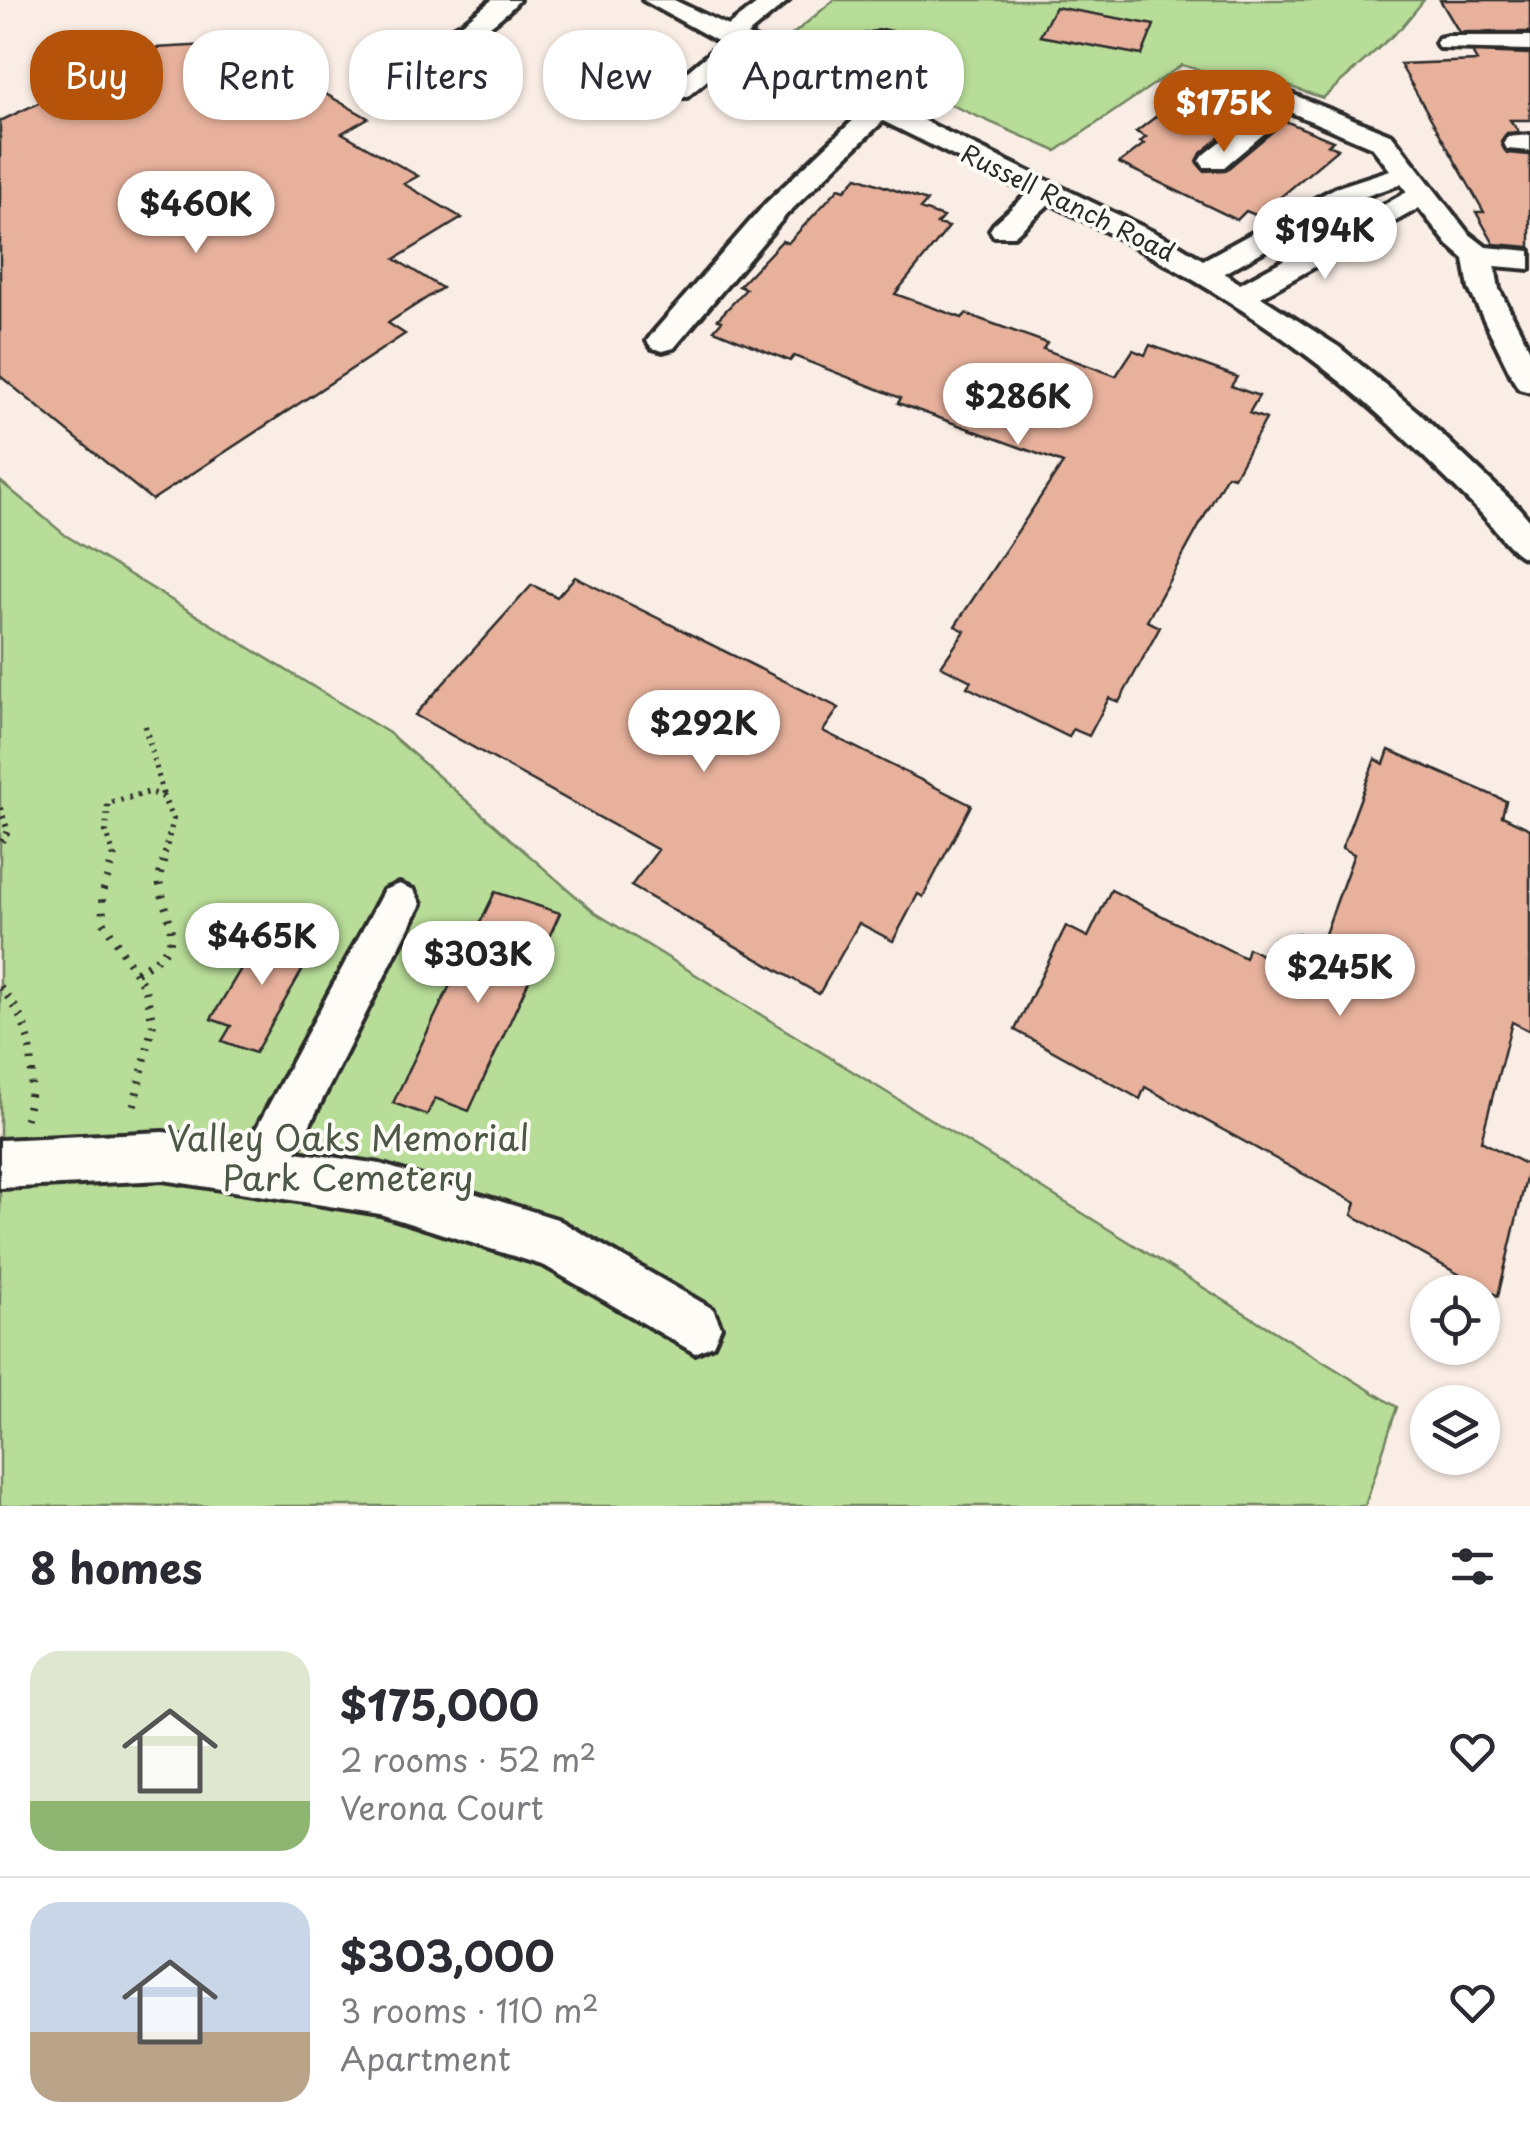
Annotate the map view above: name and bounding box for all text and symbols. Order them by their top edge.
chip: Buy [30,30,163,120]
chip: Rent [183,30,329,120]
chip: Filters [349,30,523,120]
chip: New [543,30,687,120]
chip: Apartment [707,30,964,120]
pin: $175K [1154,70,1294,155]
text: $175K [1176,78,1272,126]
street label: Russell Ranch Road [955,134,1182,270]
pin: $460K [126,171,266,256]
text: $460K [140,179,252,227]
pin: $194K [1255,197,1395,282]
text: $194K [1275,205,1375,253]
pin: $286K [948,363,1088,448]
text: $286K [965,371,1071,419]
pin: $292K [634,690,774,775]
text: $292K [650,698,758,746]
pin: $465K [192,903,332,988]
text: $465K [207,911,317,959]
pin: $303K [408,921,548,1006]
text: $303K [424,929,532,977]
pin: $245K [1270,934,1410,1019]
text: $245K [1287,942,1393,990]
park label: Valley Oaks Memorial Park Cemetery [167,1110,529,1203]
map controls [1410,1275,1500,1475]
button: locate [1410,1275,1500,1365]
button: layers [1410,1385,1500,1475]
text: 8 homes [30,1535,203,1598]
icon: filters [1445,1539,1500,1594]
text: $175,000 [340,1672,539,1735]
icon: home [110,1691,230,1811]
icon: heart [1445,1724,1500,1779]
text: 2 rooms · 52 m² [340,1735,596,1783]
text: Verona Court [340,1783,544,1831]
text: $303,000 [340,1923,555,1986]
icon: home [110,1942,230,2062]
icon: heart [1445,1975,1500,2030]
text: 3 rooms · 110 m² [340,1986,599,2034]
text: Apartment [340,2034,511,2082]

